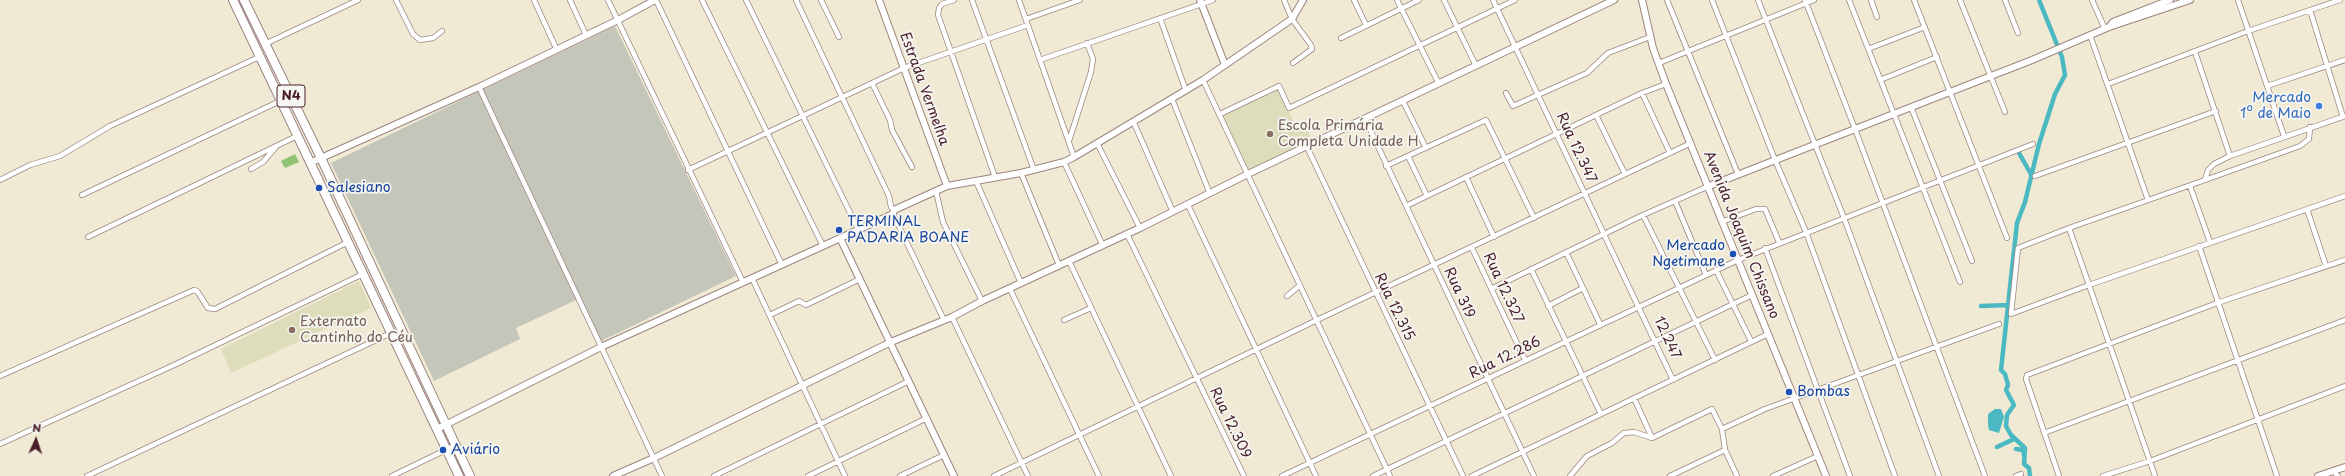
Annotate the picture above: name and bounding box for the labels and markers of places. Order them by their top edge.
place label: Mercado 1º de Maio [2240,90,2311,122]
marker: Mercado 1º de Maio [2314,101,2324,111]
place label: Escola Primária Completa Unidade H [1278,118,1419,150]
marker: Escola Primária Completa Unidade H [1265,129,1275,139]
place label: Salesiano [327,180,391,196]
marker: Salesiano [314,183,324,193]
place label: TERMINAL PADARIA BOANE [847,214,969,246]
marker: TERMINAL PADARIA BOANE [834,225,844,235]
place label: Mercado Ngetimane [1652,238,1725,270]
marker: Mercado Ngetimane [1728,249,1738,259]
place label: Externato Cantinho do Céu [300,314,413,346]
marker: Externato Cantinho do Céu [287,325,297,335]
place label: Bombas [1797,384,1850,400]
marker: Bombas [1784,387,1794,397]
place label: Aviário [451,442,500,458]
marker: Aviário [438,445,448,455]

